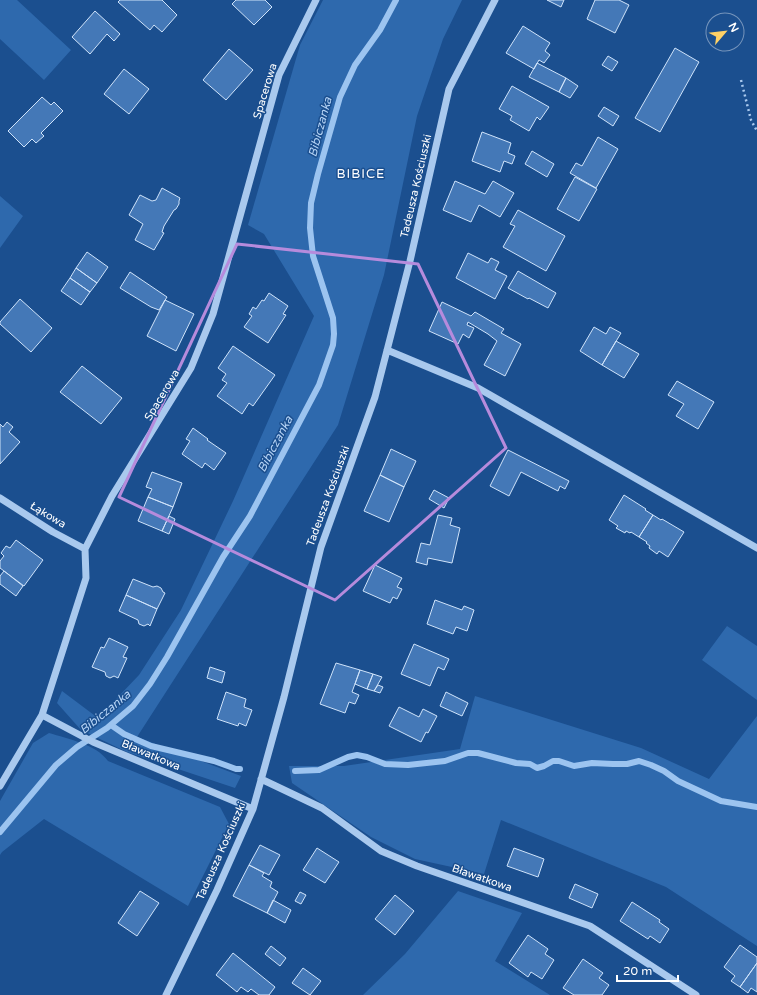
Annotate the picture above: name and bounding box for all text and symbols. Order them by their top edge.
north arrow [705,12,745,52]
text: N [726,21,741,34]
street label: Spacerowa [250,62,280,120]
water label: Bibiczanka [305,95,335,158]
street label: Tadeusza Kościuszki [398,133,434,239]
district label: BIBICE [337,166,385,182]
street label: Spacerowa [142,367,182,423]
water label: Bibiczanka [254,413,296,474]
street label: Tadeusza Kościuszki [304,444,352,548]
street label: Łąkowa [28,499,68,531]
water label: Bibiczanka [77,687,133,737]
street label: Bławatkowa [120,737,182,773]
street label: Tadeusza Kościuszki [194,800,248,902]
street label: Bławatkowa [450,862,514,894]
scale bar [617,957,678,983]
text: 20 m [623,964,652,978]

